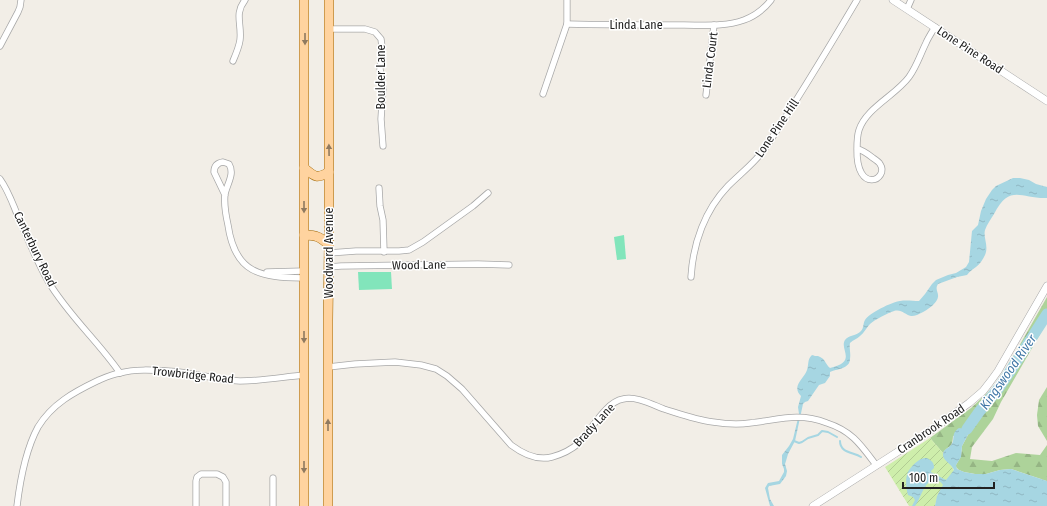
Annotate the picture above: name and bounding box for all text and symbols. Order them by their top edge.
street label: Linda Lane [609,18,663,32]
street label: Lone Pine Road [934,24,1006,76]
street label: Linda Court [700,31,720,89]
one-way arrow [302,33,308,46]
street label: Boulder Lane [374,44,388,110]
street label: Lone Pine Hill [752,96,802,160]
one-way arrow [326,143,332,156]
one-way arrow [301,201,307,214]
street label: Woodward Avenue [322,208,336,298]
street label: Canterbury Road [11,209,59,289]
street label: Wood Lane [392,258,446,272]
one-way arrow [301,331,307,344]
water label: Kingswood River [977,331,1040,412]
street label: Trowbridge Road [151,364,235,386]
street label: Brady Lane [570,400,618,450]
street label: Cranbrook Road [895,401,967,457]
one-way arrow [325,418,331,431]
one-way arrow [301,461,307,474]
scale bar [903,464,994,490]
text: 100 m [909,471,938,485]

